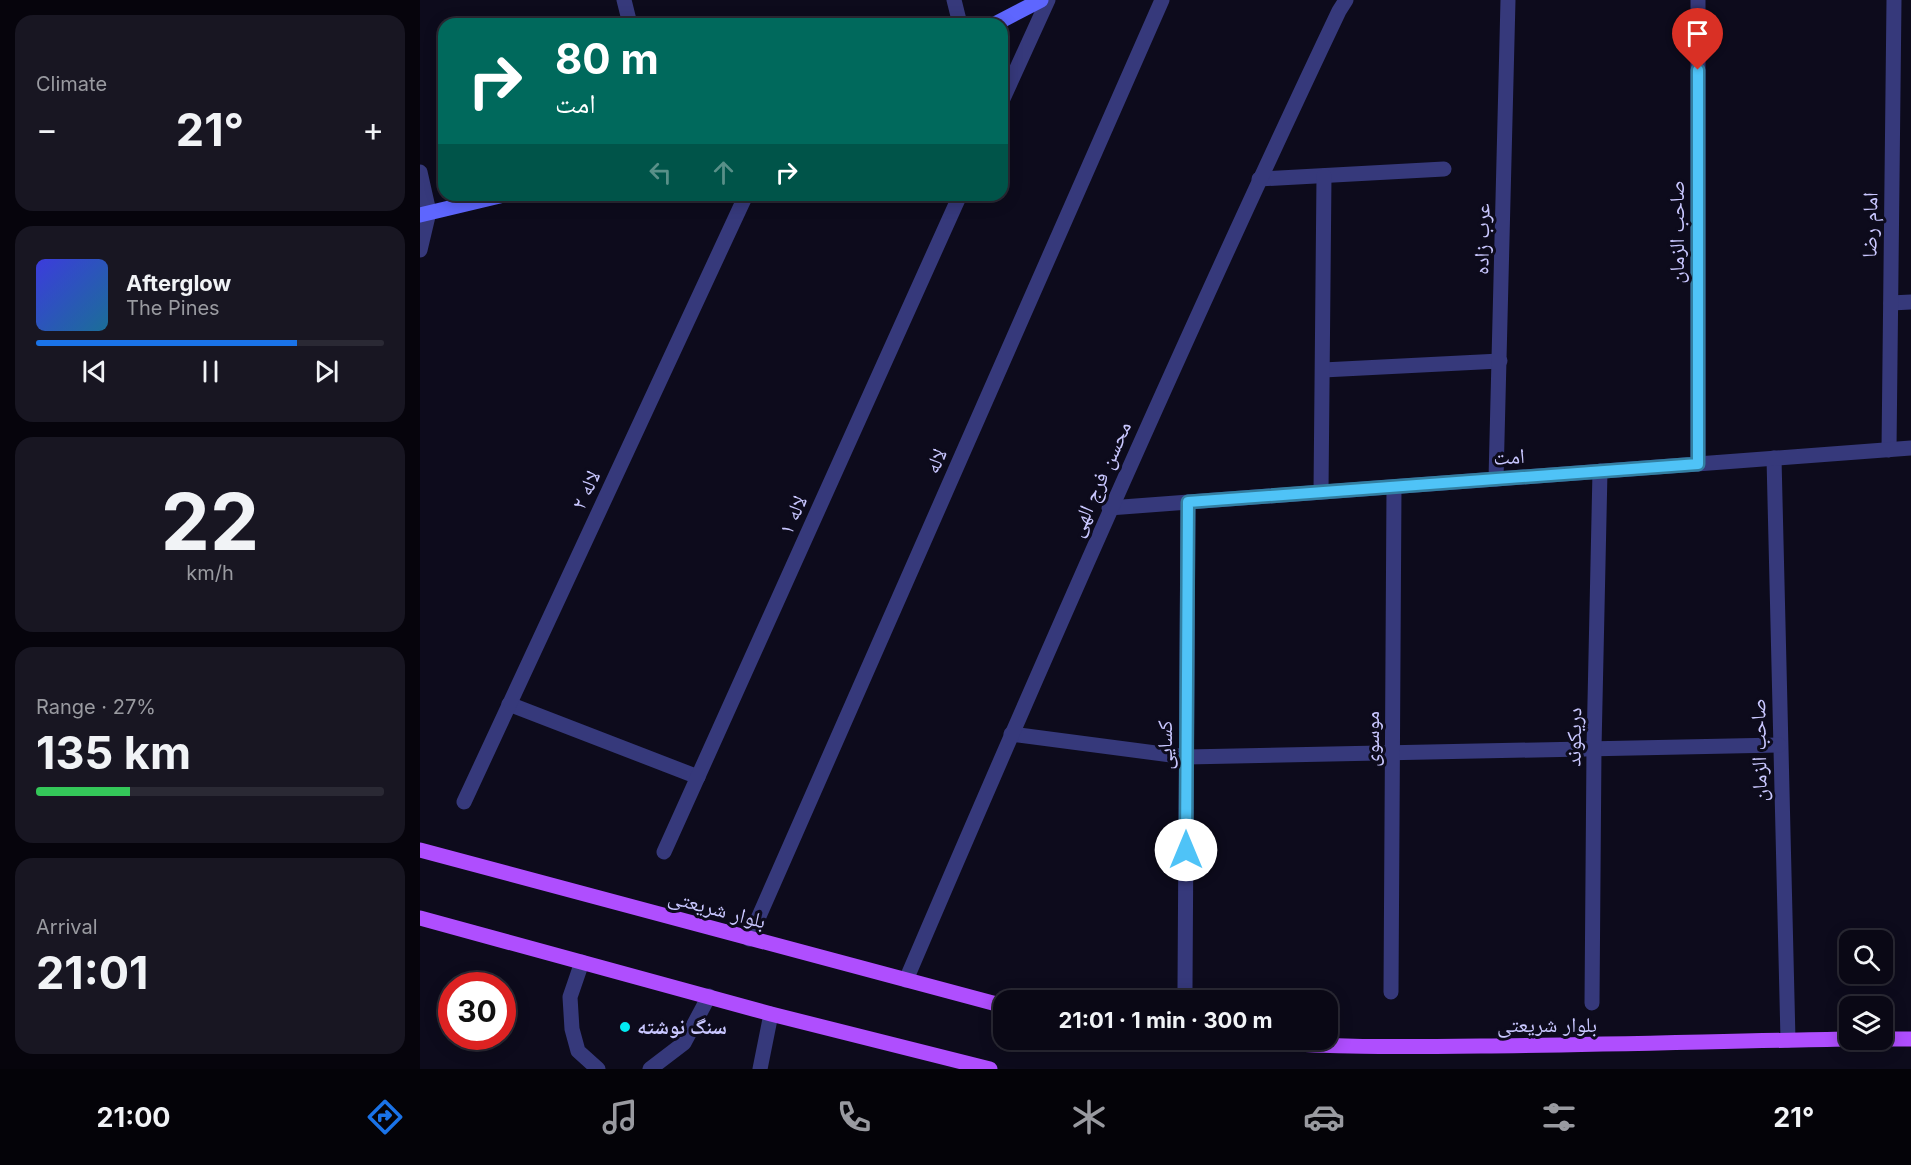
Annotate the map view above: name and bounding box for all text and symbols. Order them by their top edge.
pin [1672,8,1723,70]
icon: arrive [1681,17,1714,50]
text: 80 m [555,33,659,84]
icon: right [456,42,534,120]
text: Climate [36,72,107,96]
text: امت [555,87,596,120]
text: 21° [176,102,244,157]
text: − [36,109,58,149]
text: + [362,109,384,149]
icon: left [644,156,677,189]
icon: ahead [707,156,740,189]
icon: right [770,156,803,189]
street label: صاحب الزمان [1664,180,1689,284]
street label: امام رضا [1856,192,1885,258]
street label: عرب زاده [1468,203,1495,275]
text: Afterglow [126,270,231,296]
text: The Pines [126,296,220,320]
icon: previous [78,355,111,388]
icon: pause [194,355,227,388]
icon: next [310,355,343,388]
street label: محسن فرج الهی [1063,417,1137,541]
street label: امت [1492,443,1526,470]
street label: لاله [919,444,952,477]
street label: لاله ۲ [566,466,605,513]
text: 22 [161,474,259,569]
street label: لاله ۱ [773,491,812,538]
text: km/h [186,561,234,585]
text: Range · 27% [36,695,156,719]
street label: صاحب الزمان [1745,698,1772,802]
street label: دریکوند [1560,707,1587,767]
street label: موسوی [1359,711,1384,767]
street label: کسایی [1152,720,1178,770]
text: 135 km [36,725,191,780]
position arrow [1154,818,1218,882]
street label: بلوار شریعتی [665,884,769,934]
text: Arrival [36,915,98,939]
map controls [1839,930,1893,1050]
button: search [1839,930,1893,984]
text: 21:01 [36,945,149,1000]
speed limit sign: 30 [438,972,516,1050]
button: layers [1839,996,1893,1050]
text: 21:01 · 1 min · 300 m [1058,1007,1273,1033]
street label: بلوار شریعتی [1497,1012,1597,1038]
place label: سنگ نوشته [637,1014,727,1039]
marker: سنگ نوشته [618,1020,632,1034]
icon: directions [364,1096,406,1138]
icon: music [599,1096,641,1138]
icon: phone [833,1096,875,1138]
icon: climate [1068,1096,1110,1138]
icon: car [1303,1096,1345,1138]
icon: filters [1538,1096,1580,1138]
text: 21:00 [96,1101,171,1134]
text: 21° [1773,1101,1814,1134]

